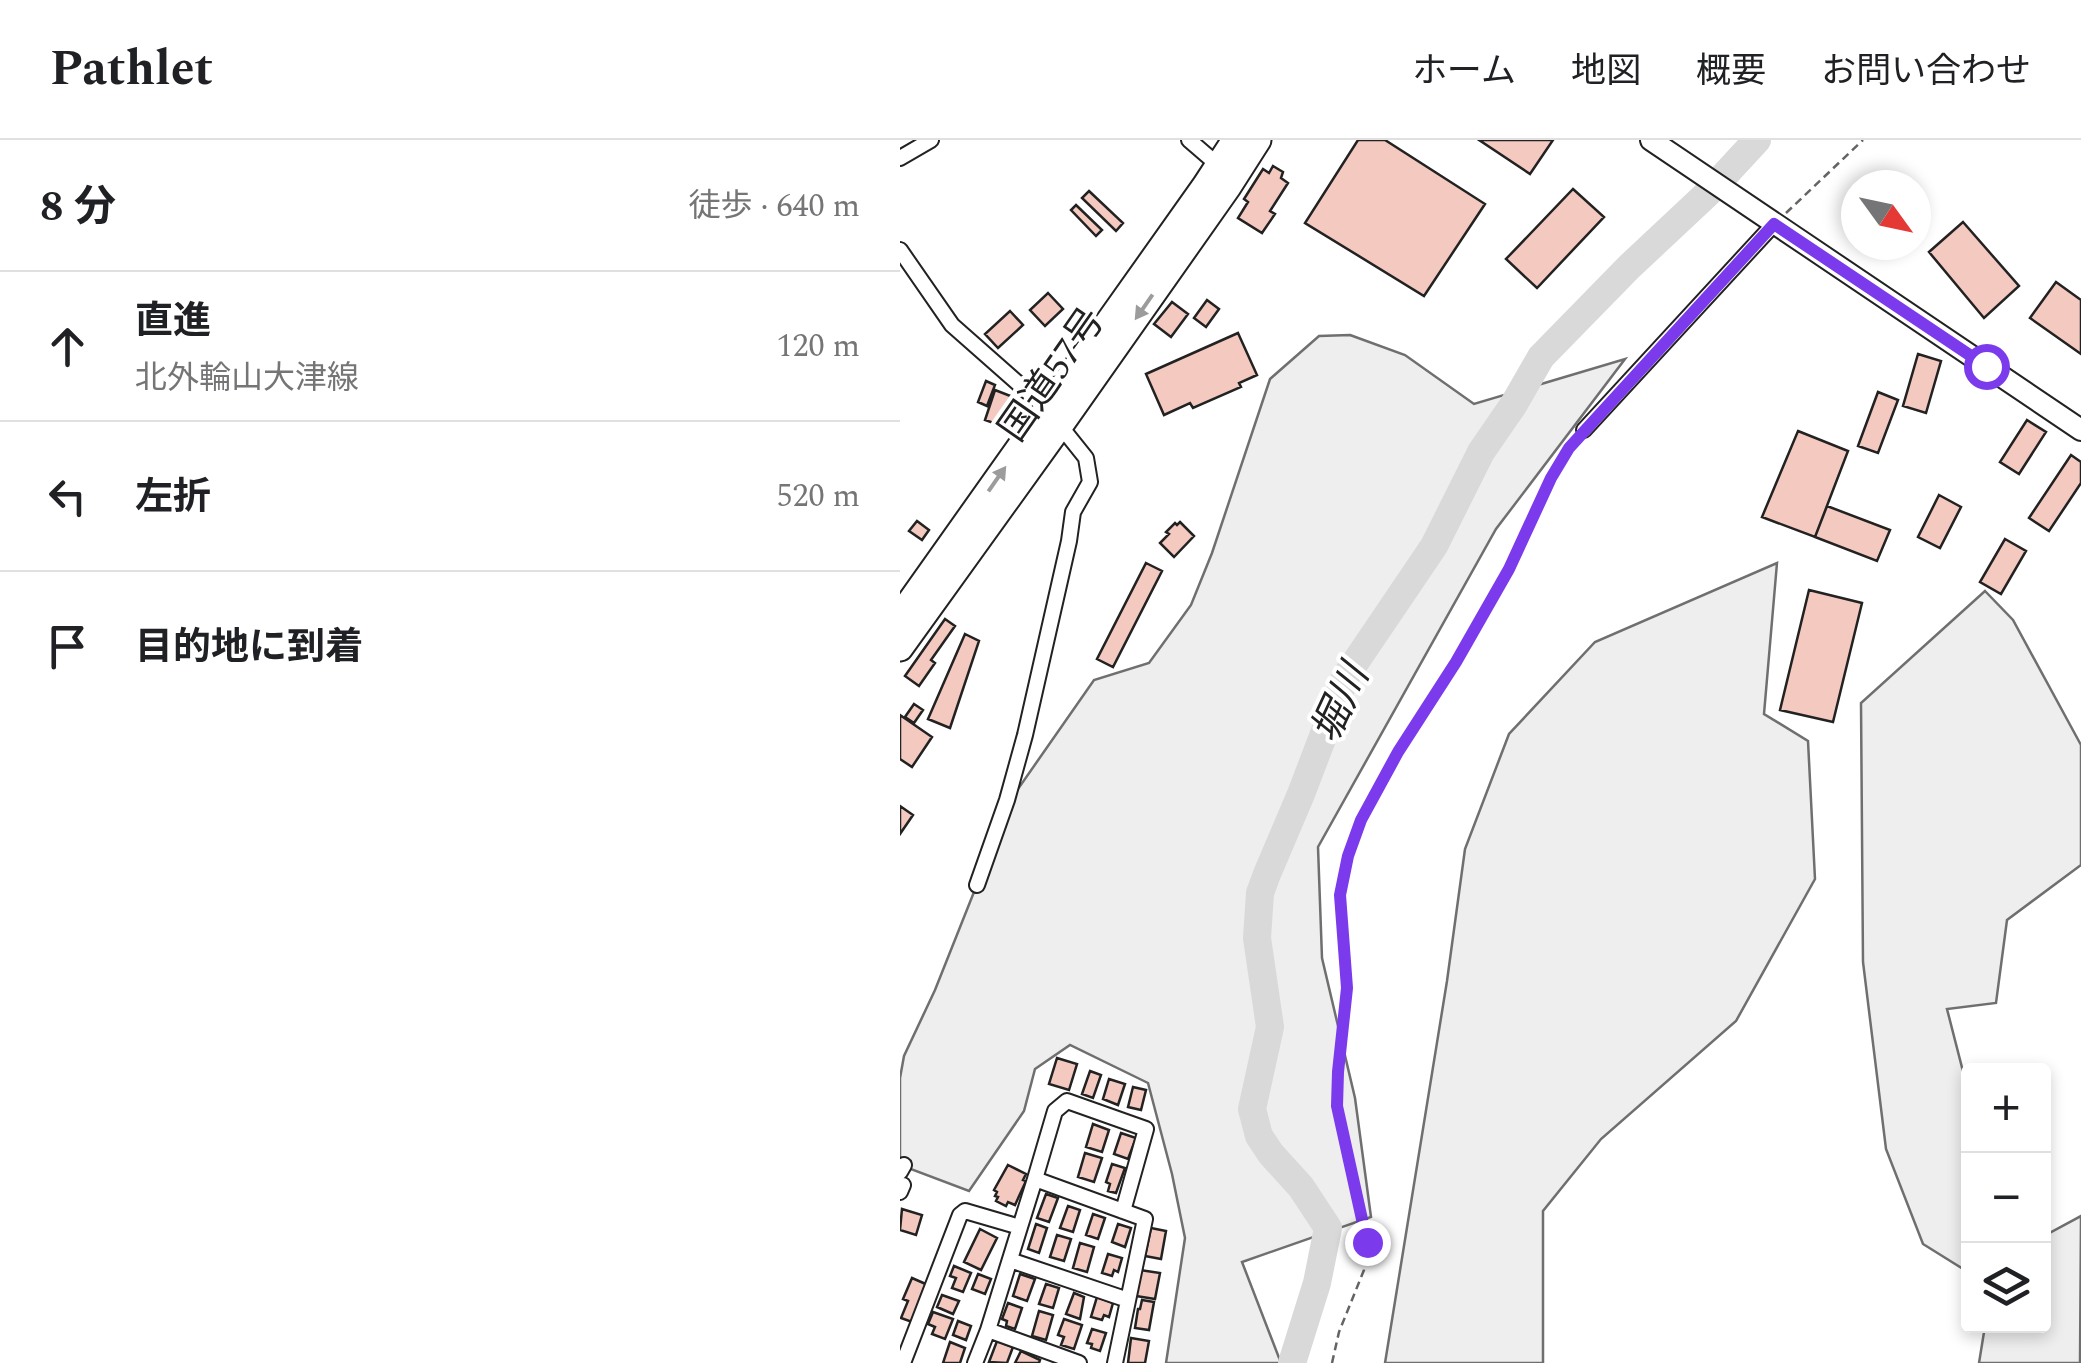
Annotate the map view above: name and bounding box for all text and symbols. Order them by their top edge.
text: Pathlet [50,33,213,106]
text: ホーム [1412,45,1516,98]
text: 地図 [1571,45,1641,98]
text: 概要 [1696,45,1766,98]
text: お問い合わせ [1821,45,2031,98]
north arrow [1841,170,1931,260]
text: 8 分 [40,176,116,239]
text: 徒歩 · 640 m [688,182,860,231]
text: 直進 [135,293,211,351]
one-way arrow [1135,294,1154,320]
street label: 国道57号 [985,296,1120,454]
icon: ahead [40,319,95,374]
text: 120 m [776,322,860,371]
route start [1964,344,2010,390]
text: 北外輪山大津線 [135,354,359,403]
one-way arrow [987,466,1006,492]
icon: left [40,469,95,524]
text: 左折 [135,469,211,527]
text: 520 m [776,472,860,521]
icon: arrive [40,619,95,674]
text: 目的地に到着 [135,619,363,677]
water label: 堀川 [1297,651,1388,753]
map controls [1961,1063,2051,1333]
button: + [1961,1063,2051,1153]
button: − [1961,1153,2051,1243]
route end [1345,1220,1391,1266]
button: layers [1961,1243,2051,1333]

